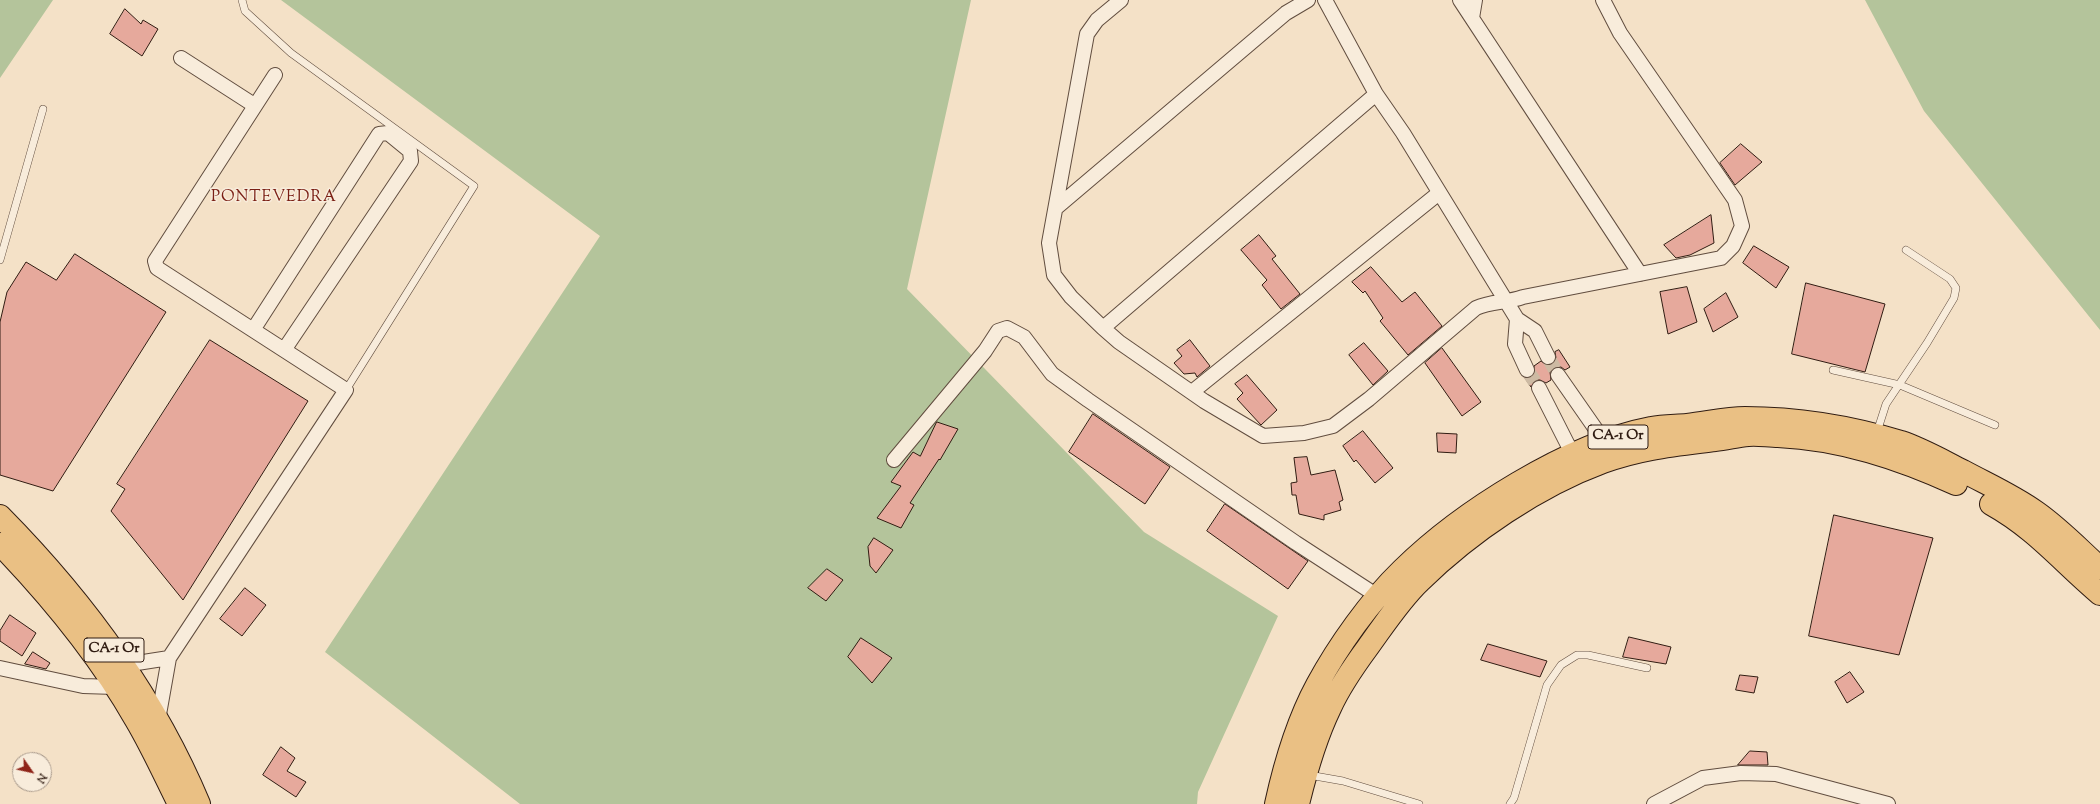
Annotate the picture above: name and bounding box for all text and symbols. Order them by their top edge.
district label: PONTEVEDRA [211,188,337,208]
road number: CA-1 Or [1588,425,1648,449]
road number: CA-1 Or [84,638,144,662]
north arrow [12,752,52,792]
text: N [32,770,50,786]

